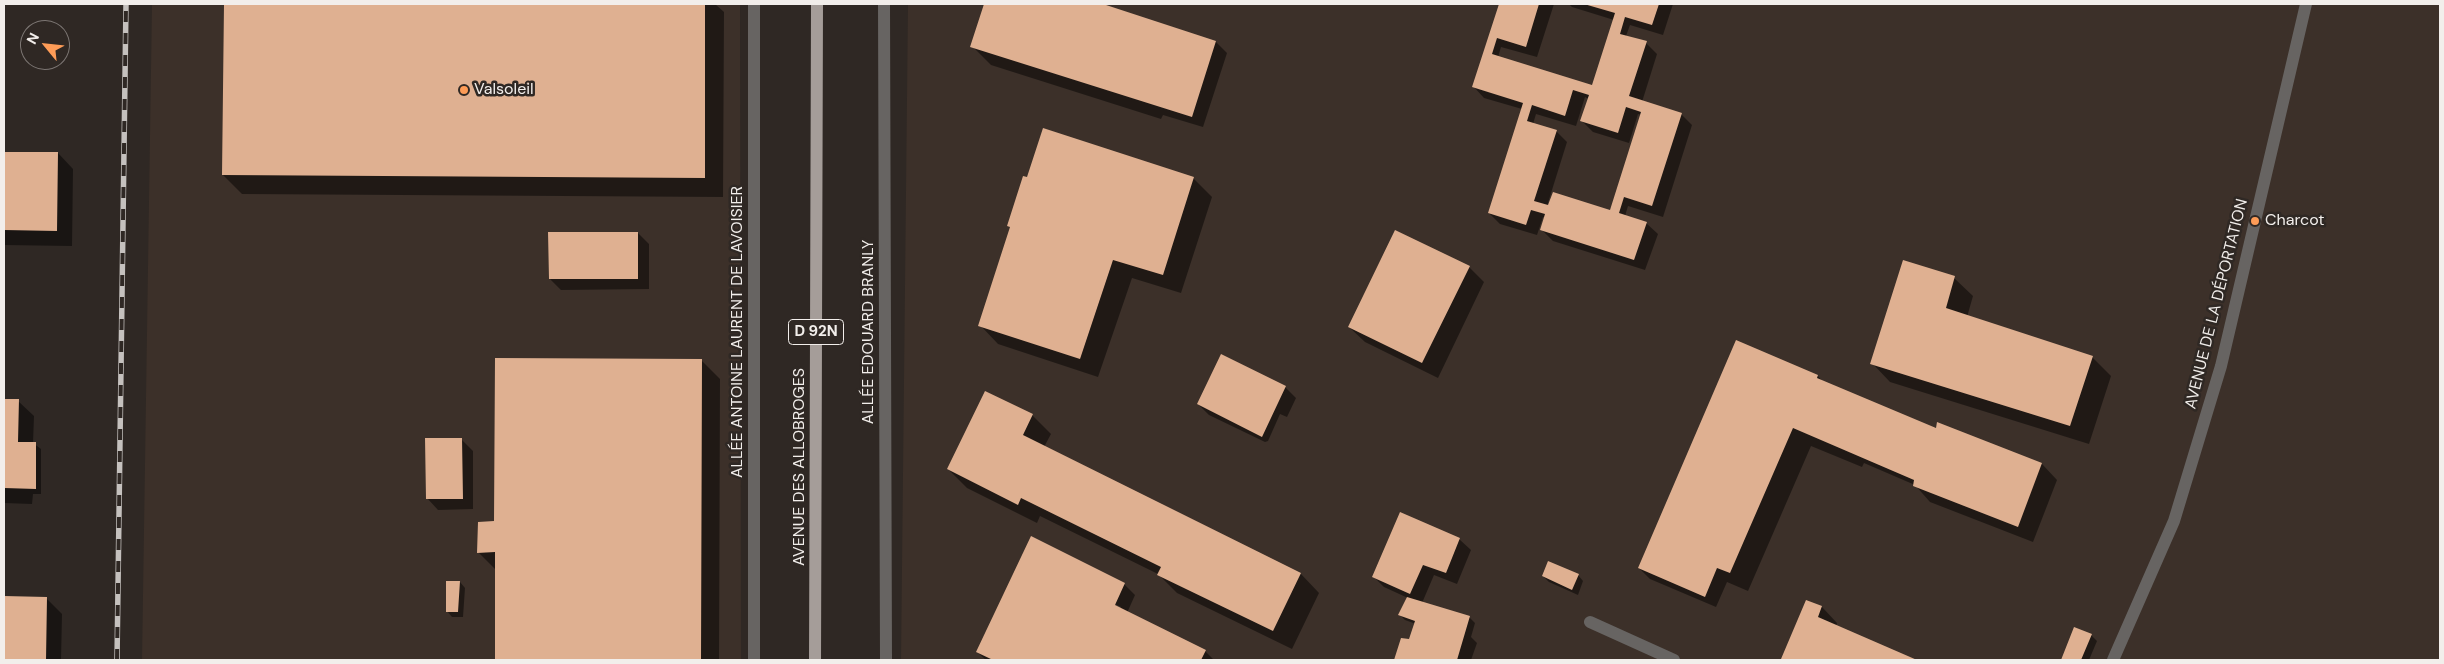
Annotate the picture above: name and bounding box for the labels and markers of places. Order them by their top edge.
place label: Valsoleil [474,80,534,100]
marker: Valsoleil [458,84,470,96]
place label: Charcot [2265,211,2325,231]
marker: Charcot [2249,215,2261,227]

